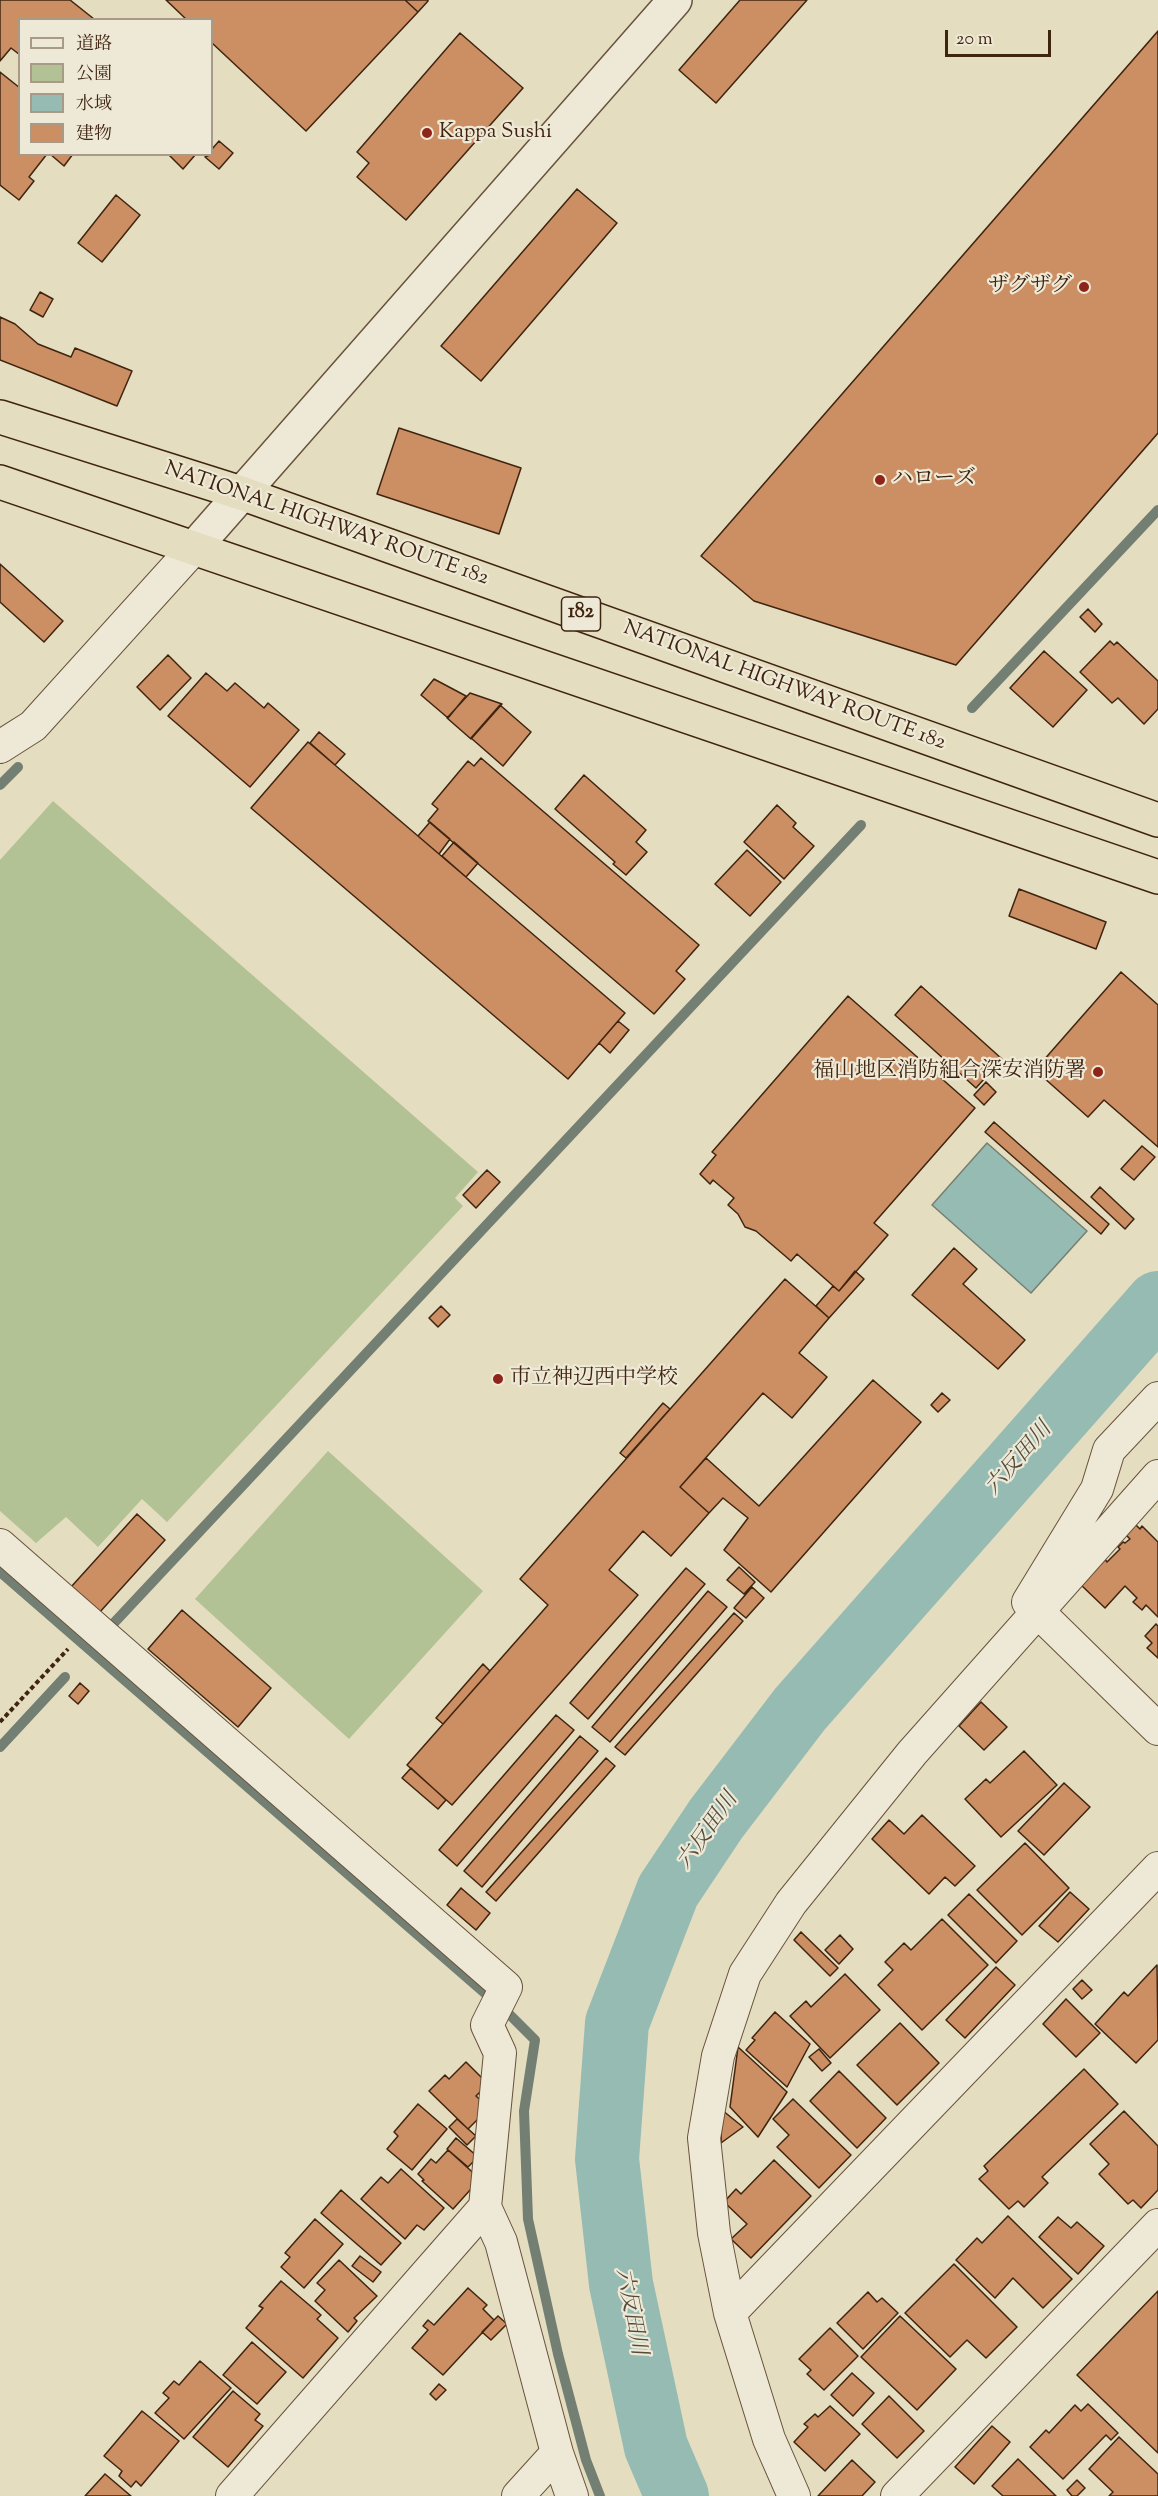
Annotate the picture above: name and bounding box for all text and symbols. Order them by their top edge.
legend [18,18,213,156]
scale bar [948,18,1054,56]
text: 20 m [956,27,993,53]
text: 道路 [76,32,112,58]
text: 公園 [76,62,112,88]
text: 水域 [76,92,112,118]
place label: Kappa Sushi [439,120,552,146]
text: 建物 [76,122,112,148]
marker: Kappa Sushi [420,126,434,140]
place label: ザグザグ [988,274,1072,300]
marker: ザグザグ [1077,280,1091,294]
street label: NATIONAL HIGHWAY ROUTE 182 [161,458,491,592]
place label: ハローズ [892,467,976,493]
marker: ハローズ [873,473,887,487]
road number: 182 [562,597,600,631]
street label: NATIONAL HIGHWAY ROUTE 182 [619,617,949,757]
place label: 福山地区消防組合深安消防署 [813,1059,1086,1085]
marker: 福山地区消防組合深安消防署 [1091,1065,1105,1079]
place label: 市立神辺西中学校 [510,1366,678,1392]
marker: 市立神辺西中学校 [491,1372,505,1386]
water label: 六反田川 [981,1418,1059,1502]
water label: 六反田川 [673,1788,745,1876]
water label: 六反田川 [608,2266,650,2358]

